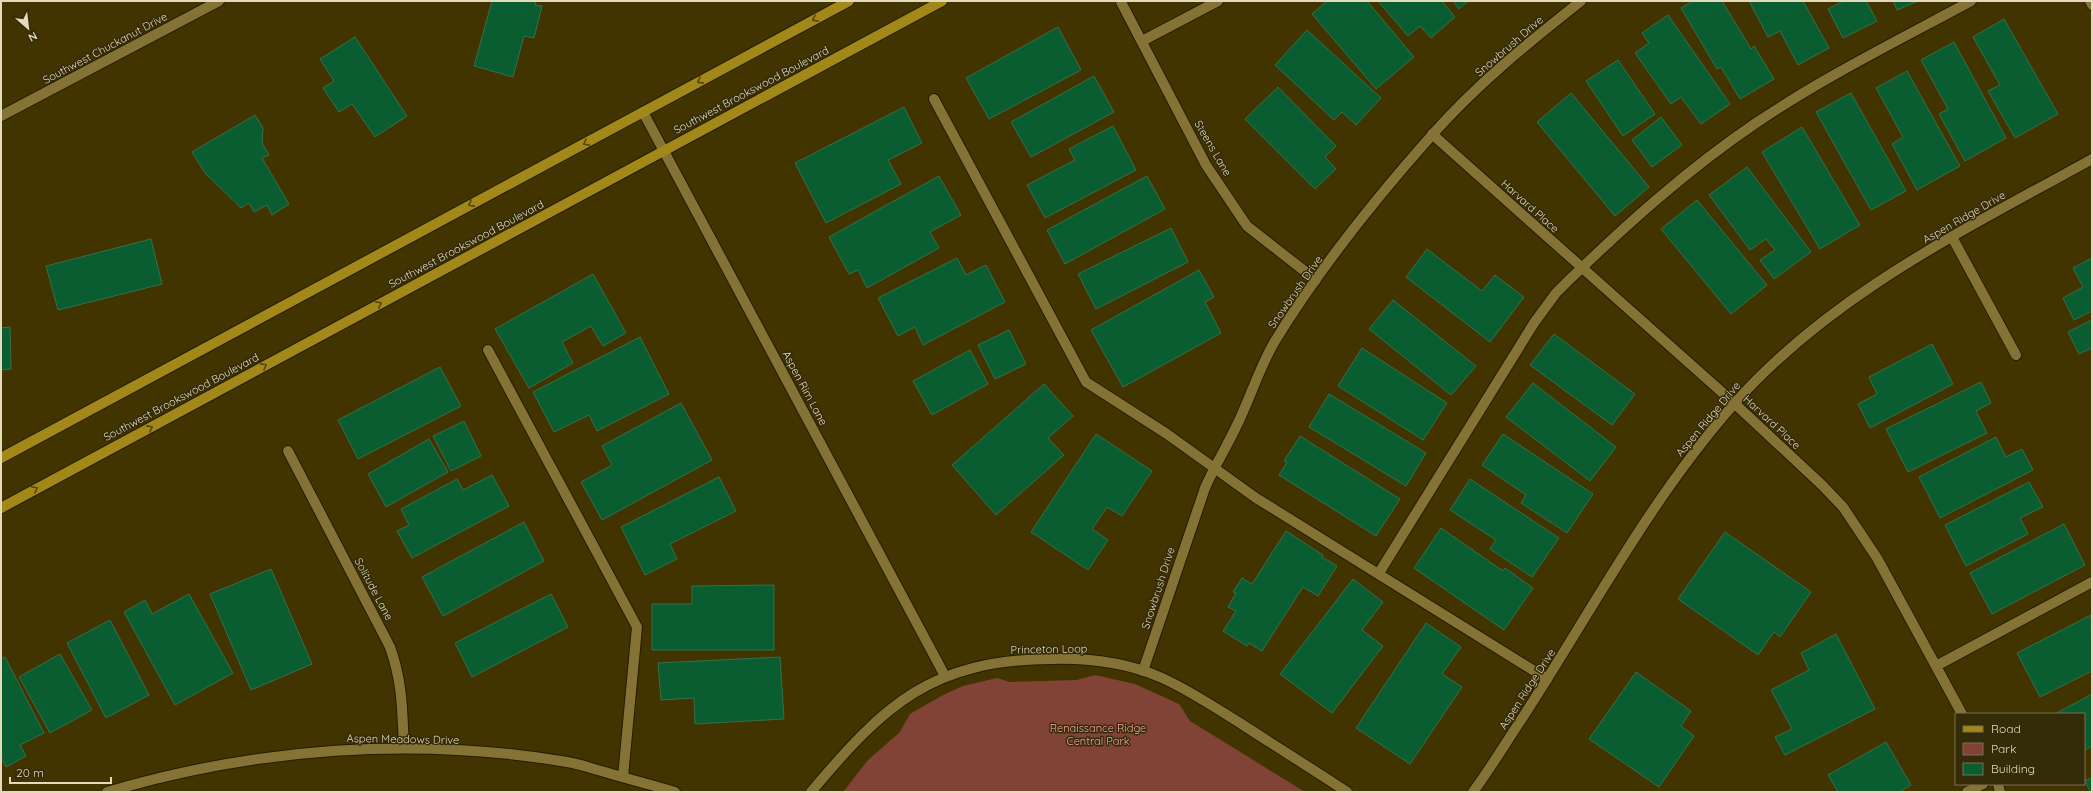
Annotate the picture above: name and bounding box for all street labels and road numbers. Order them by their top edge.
street label: Southwest Chuckanut Drive [40,9,170,87]
street label: Snowbrush Drive [1472,13,1546,79]
street label: Southwest Brookswood Boulevard [671,43,831,137]
street label: Steens Lane [1191,118,1235,178]
street label: Harvard Place [1498,176,1562,236]
street label: Aspen Ridge Drive [1920,188,2008,246]
street label: Southwest Brookswood Boulevard [386,197,546,291]
street label: Snowbrush Drive [1265,253,1325,331]
street label: Aspen Rim Lane [779,348,831,428]
street label: Southwest Brookswood Boulevard [101,350,261,444]
street label: Aspen Ridge Drive [1673,379,1743,459]
street label: Harvard Place [1740,392,1804,452]
street label: Snowbrush Drive [1138,545,1178,631]
street label: Solitude Lane [352,555,396,623]
street label: Princeton Loop [1010,641,1088,657]
street label: Aspen Ridge Drive [1496,646,1558,732]
street label: Aspen Meadows Drive [347,731,459,747]

